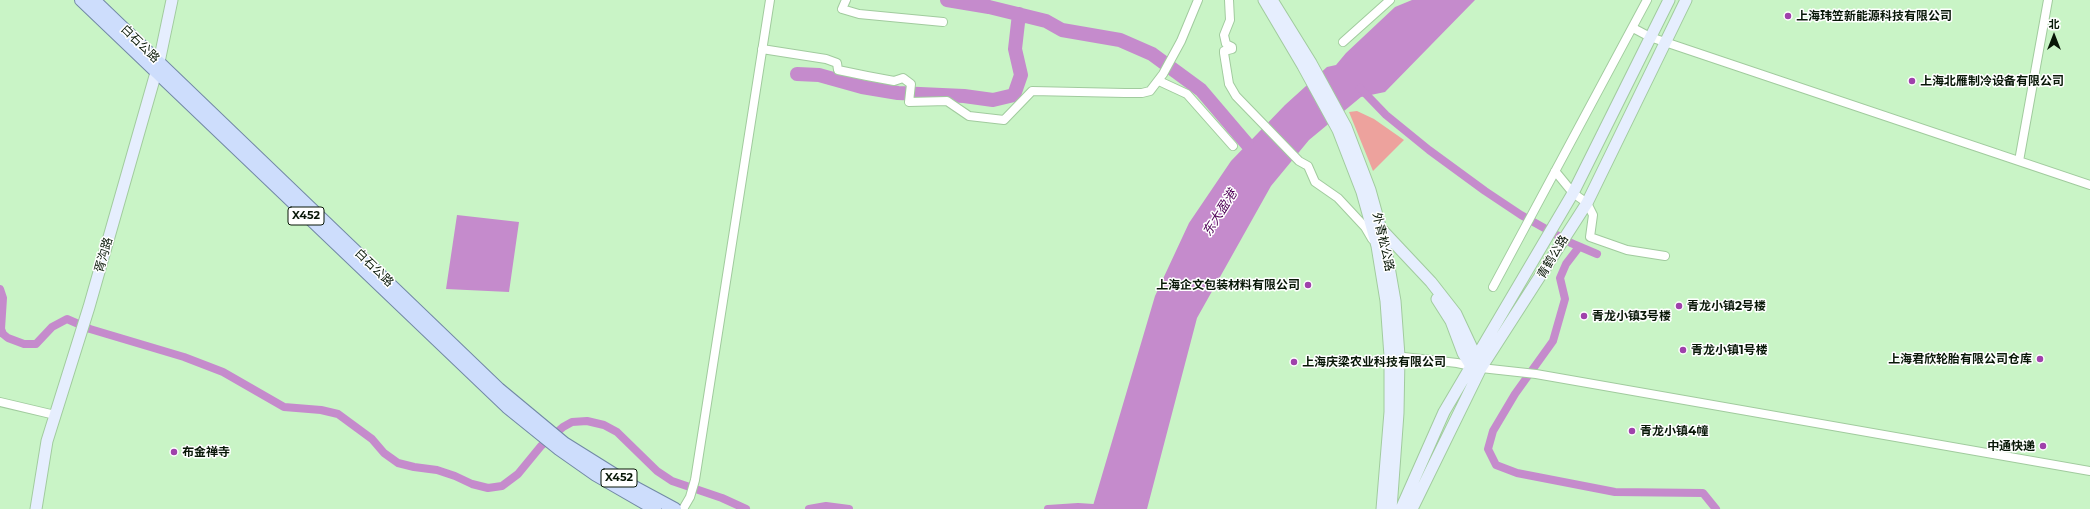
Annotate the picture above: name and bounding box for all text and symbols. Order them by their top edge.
place label: 上海玮笠新能源科技有限公司 [1796,9,1952,23]
marker: 上海玮笠新能源科技有限公司 [1783,11,1793,21]
north arrow [2034,16,2074,56]
text: 北 [2049,17,2060,31]
street label: 白石公路 [118,22,162,66]
place label: 上海北雁制冷设备有限公司 [1920,74,2064,88]
marker: 上海北雁制冷设备有限公司 [1907,76,1917,86]
water label: 东大盈港 [1200,187,1240,239]
road number: X452 [288,207,324,225]
street label: 外青松公路 [1369,211,1397,273]
street label: 青鹤公路 [1534,233,1572,281]
street label: 胥沟路 [92,236,116,274]
street label: 白石公路 [352,246,396,290]
place label: 上海企文包装材料有限公司 [1156,278,1300,292]
marker: 上海企文包装材料有限公司 [1303,280,1313,290]
place label: 青龙小镇2号楼 [1687,299,1766,313]
marker: 青龙小镇2号楼 [1674,301,1684,311]
place label: 青龙小镇3号楼 [1592,309,1671,323]
marker: 青龙小镇3号楼 [1579,311,1589,321]
place label: 青龙小镇1号楼 [1691,343,1768,357]
marker: 青龙小镇1号楼 [1678,345,1688,355]
place label: 上海君欣轮胎有限公司仓库 [1888,352,2032,366]
marker: 上海君欣轮胎有限公司仓库 [2035,354,2045,364]
place label: 上海庆梁农业科技有限公司 [1302,355,1446,369]
marker: 上海庆梁农业科技有限公司 [1289,357,1299,367]
place label: 青龙小镇4幢 [1640,424,1708,438]
marker: 青龙小镇4幢 [1627,426,1637,436]
place label: 中通快递 [1987,439,2035,453]
marker: 中通快递 [2038,441,2048,451]
place label: 布金禅寺 [182,445,230,459]
marker: 布金禅寺 [169,447,179,457]
road number: X452 [601,469,637,487]

